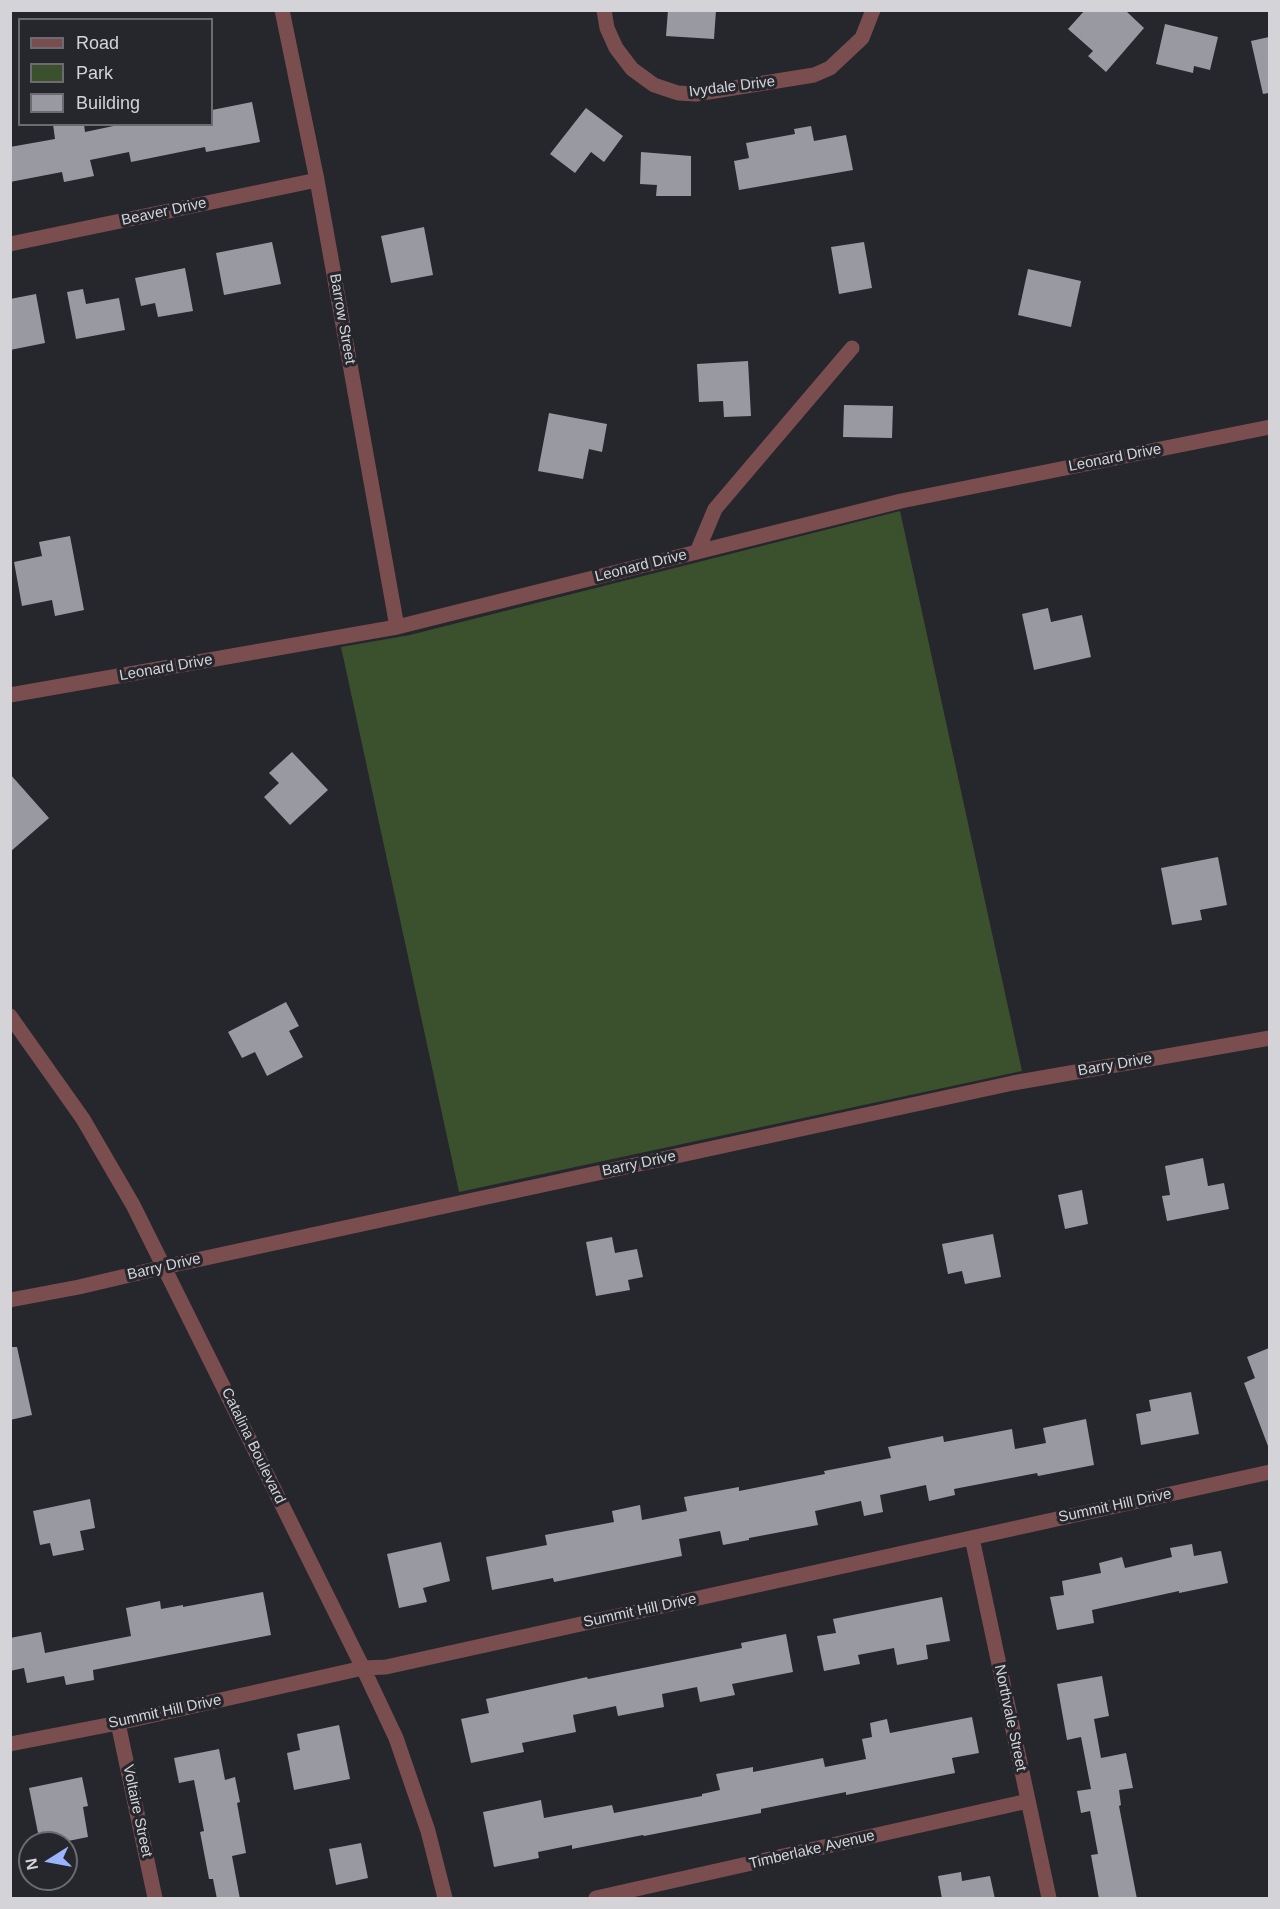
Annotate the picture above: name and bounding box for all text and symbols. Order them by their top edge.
legend [18,18,213,126]
text: Road [76,33,119,53]
text: Park [76,63,113,83]
street label: Ivydale Drive [688,73,776,101]
text: Building [76,93,140,113]
street label: Beaver Drive [120,194,208,230]
street label: Barrow Street [325,272,359,366]
street label: Leonard Drive [1067,440,1163,476]
street label: Leonard Drive [593,546,689,586]
street label: Leonard Drive [118,651,214,685]
street label: Barry Drive [1077,1050,1153,1080]
street label: Barry Drive [600,1147,678,1181]
street label: Barry Drive [125,1250,203,1284]
street label: Catalina Boulevard [217,1385,289,1507]
street label: Summit Hill Drive [1057,1485,1173,1527]
street label: Summit Hill Drive [582,1590,698,1632]
street label: Northvale Street [990,1663,1030,1773]
street label: Summit Hill Drive [107,1691,223,1733]
street label: Voltaire Street [118,1763,156,1859]
street label: Timberlake Avenue [747,1827,877,1873]
north arrow [18,1831,78,1891]
text: N [22,1857,41,1871]

